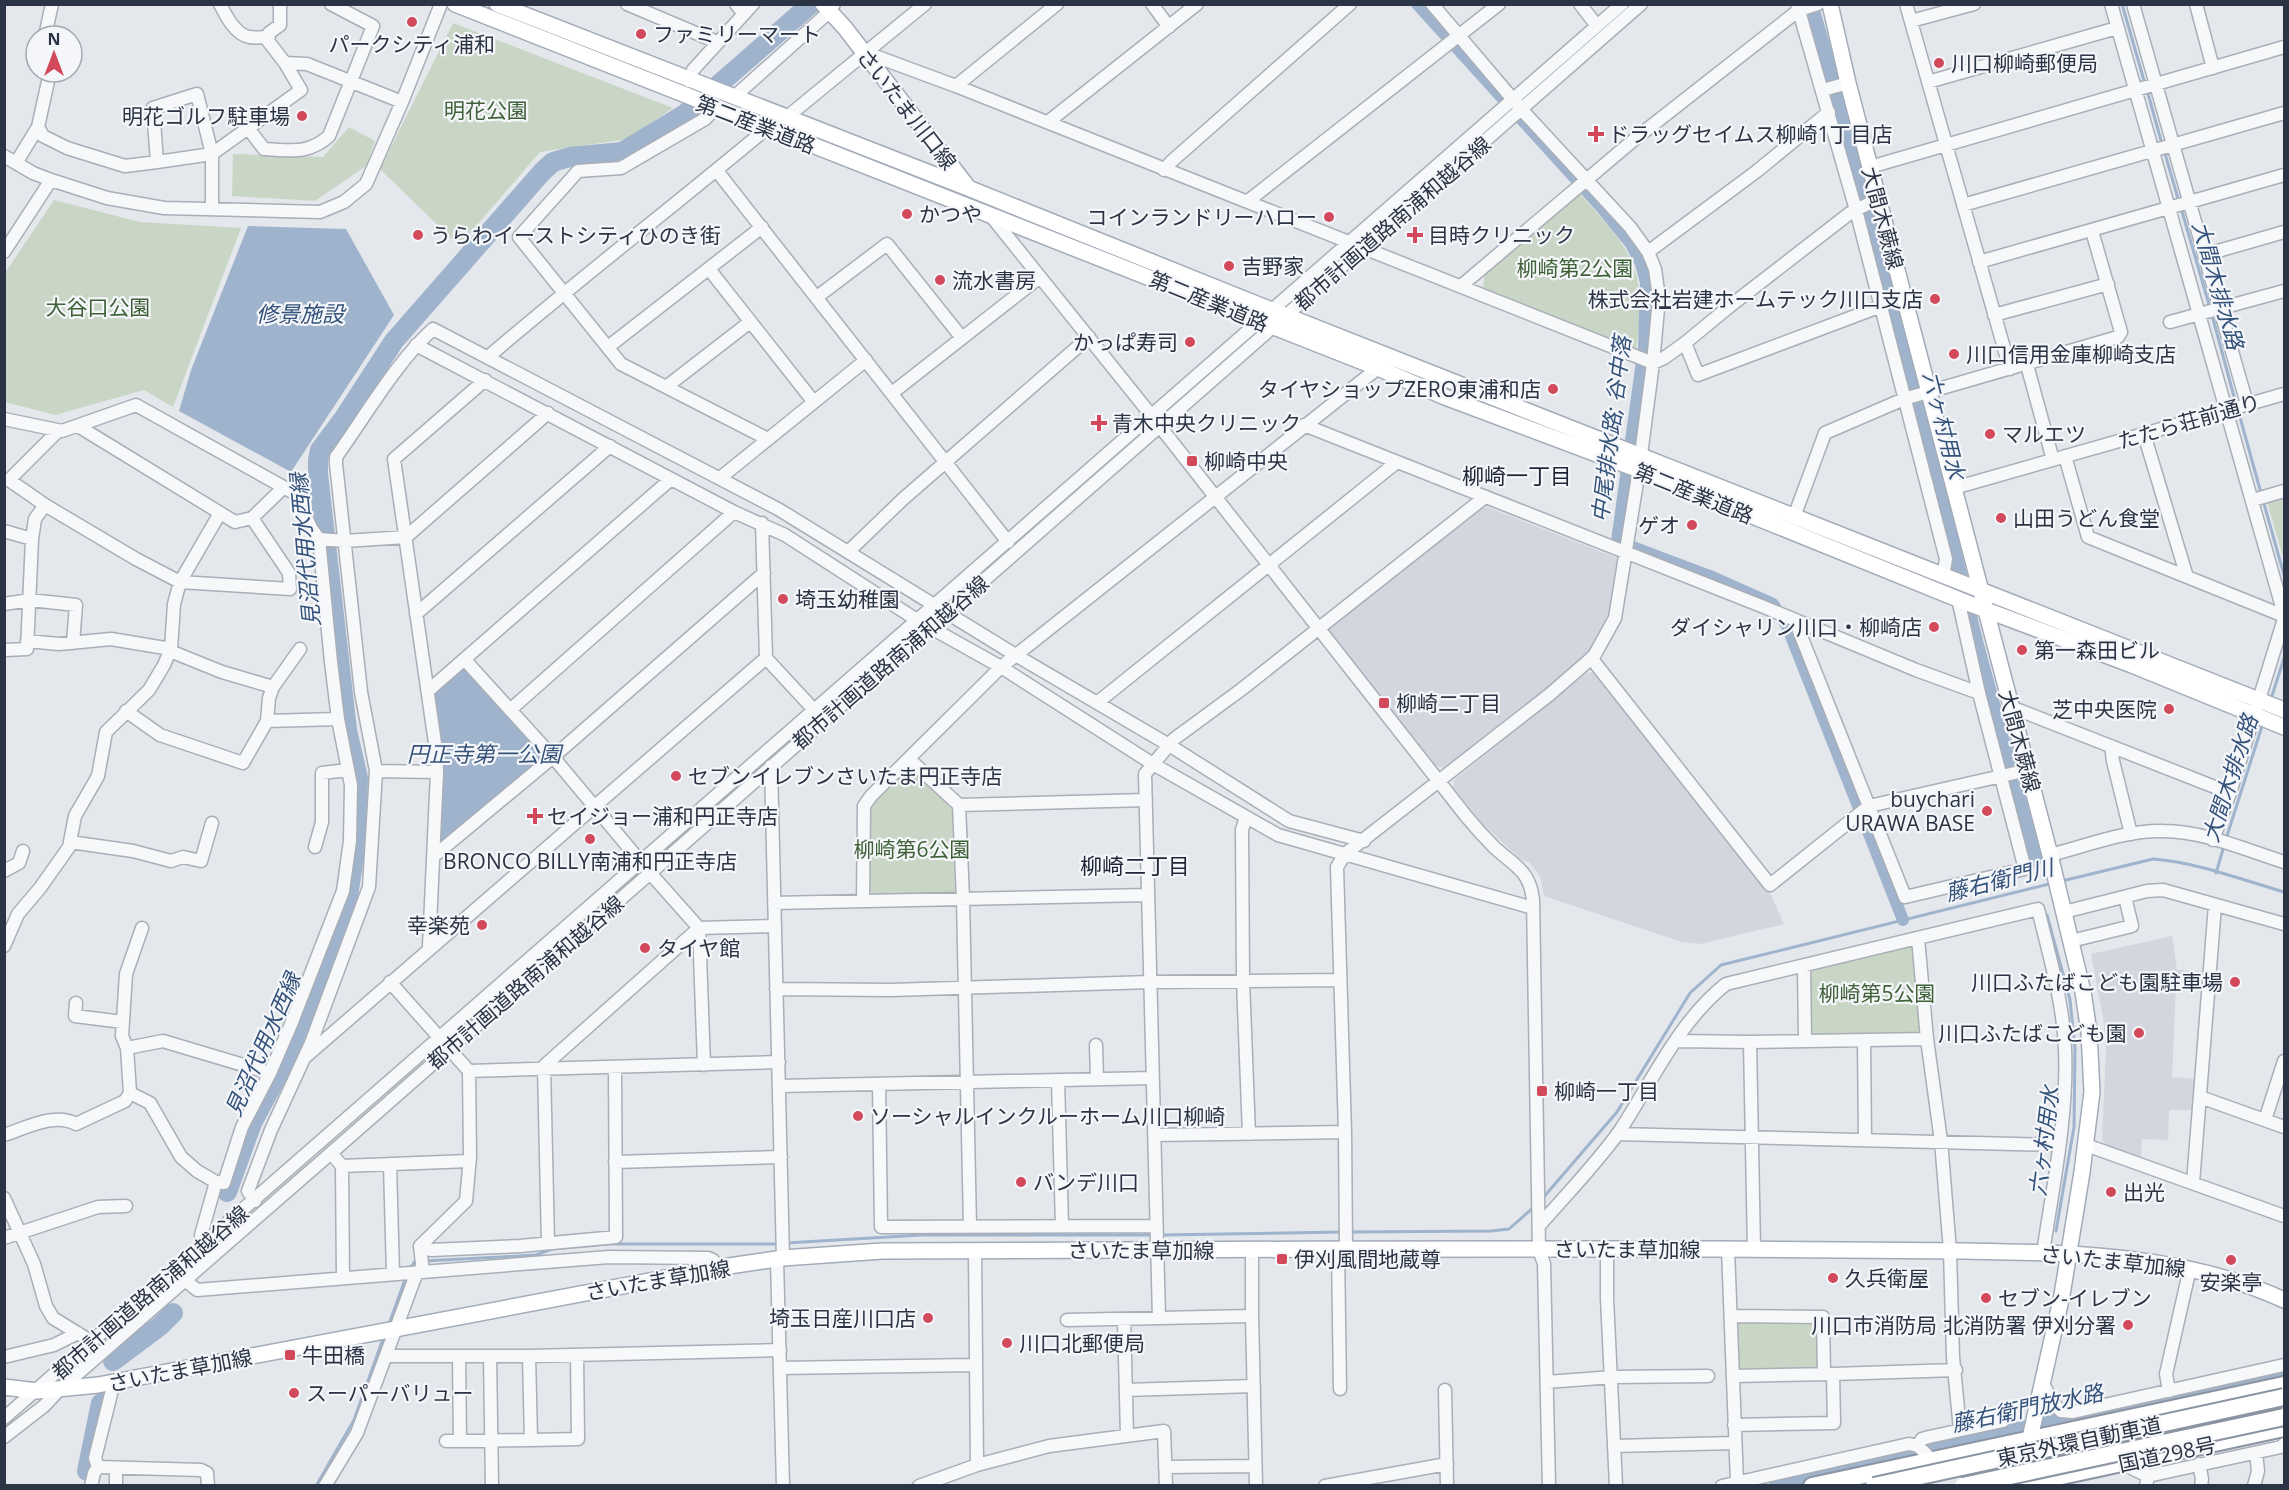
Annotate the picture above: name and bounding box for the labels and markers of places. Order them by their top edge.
marker: パークシティ浦和 [405,15,419,29]
place label: ファミリーマート [653,20,821,48]
marker: ファミリーマート [634,27,648,41]
place label: パークシティ浦和 [329,30,495,58]
place label: 川口柳崎郵便局 [1951,49,2098,77]
marker: 川口柳崎郵便局 [1932,56,1946,70]
place label: 明花ゴルフ駐車場 [122,102,290,130]
marker: 明花ゴルフ駐車場 [295,109,309,123]
place label: ドラッグセイムス柳崎1丁目店 [1608,120,1893,148]
marker: ドラッグセイムス柳崎1丁目店 [1589,127,1603,141]
place label: かつや [919,200,982,228]
place label: コインランドリーハロー [1086,203,1317,231]
marker: かつや [900,207,914,221]
marker: コインランドリーハロー [1322,210,1336,224]
place label: うらわイーストシティひのき街 [430,221,721,249]
place label: 目時クリニック [1428,221,1575,249]
marker: 目時クリニック [1406,226,1424,244]
marker: うらわイーストシティひのき街 [411,228,425,242]
place label: 吉野家 [1241,252,1304,280]
marker: 吉野家 [1222,259,1236,273]
place label: 流水書房 [952,266,1036,294]
marker: 流水書房 [933,273,947,287]
place label: 株式会社岩建ホームテック川口支店 [1588,285,1923,313]
marker: 株式会社岩建ホームテック川口支店 [1928,292,1942,306]
place label: かっぱ寿司 [1073,328,1178,356]
marker: かっぱ寿司 [1183,335,1197,349]
place label: 川口信用金庫柳崎支店 [1966,340,2176,368]
marker: 川口信用金庫柳崎支店 [1947,347,1961,361]
place label: タイヤショップZERO東浦和店 [1258,375,1541,403]
marker: タイヤショップZERO東浦和店 [1546,382,1560,396]
place label: 青木中央クリニック [1112,409,1301,437]
marker: 青木中央クリニック [1090,414,1108,432]
place label: マルエツ [2002,420,2086,448]
marker: マルエツ [1983,427,1997,441]
place label: 柳崎中央 [1204,447,1288,475]
marker: 柳崎中央 [1185,454,1199,468]
place label: 山田うどん食堂 [2013,504,2160,532]
place label: ゲオ [1638,511,1680,539]
marker: 山田うどん食堂 [1994,511,2008,525]
marker: ゲオ [1685,518,1699,532]
place label: 埼玉幼稚園 [795,585,900,613]
marker: 埼玉幼稚園 [776,592,790,606]
place label: ダイシャリン川口・柳崎店 [1670,613,1922,641]
marker: ダイシャリン川口・柳崎店 [1927,620,1941,634]
place label: 第一森田ビル [2034,636,2160,664]
marker: 第一森田ビル [2015,643,2029,657]
place label: 柳崎二丁目 [1396,689,1501,717]
place label: 芝中央医院 [2052,695,2157,723]
marker: 柳崎二丁目 [1377,696,1391,710]
marker: 芝中央医院 [2162,702,2176,716]
place label: セブンイレブンさいたま円正寺店 [688,762,1002,790]
marker: セブンイレブンさいたま円正寺店 [669,769,683,783]
place label: buychari URAWA BASE [1845,785,1975,837]
place label: セイジョー浦和円正寺店 [547,802,778,830]
marker: buychari URAWA BASE [1980,804,1994,818]
marker: セイジョー浦和円正寺店 [528,809,542,823]
marker: BRONCO BILLY南浦和円正寺店 [583,832,597,846]
place label: BRONCO BILLY南浦和円正寺店 [443,847,737,875]
place label: 幸楽苑 [407,911,470,939]
marker: 幸楽苑 [475,918,489,932]
place label: タイヤ館 [657,934,740,962]
marker: タイヤ館 [638,941,652,955]
place label: 川口ふたばこども園駐車場 [1971,968,2223,996]
marker: 川口ふたばこども園駐車場 [2228,975,2242,989]
place label: 川口ふたばこども園 [1938,1019,2127,1047]
marker: 川口ふたばこども園 [2132,1026,2146,1040]
place label: 柳崎一丁目 [1554,1077,1659,1105]
marker: 柳崎一丁目 [1535,1084,1549,1098]
place label: ソーシャルインクルーホーム川口柳崎 [870,1102,1225,1130]
marker: ソーシャルインクルーホーム川口柳崎 [851,1109,865,1123]
place label: バンデ川口 [1033,1168,1139,1196]
marker: バンデ川口 [1014,1175,1028,1189]
place label: 出光 [2123,1178,2165,1206]
marker: 出光 [2104,1185,2118,1199]
place label: 伊刈風間地蔵尊 [1294,1245,1441,1273]
marker: 伊刈風間地蔵尊 [1275,1252,1289,1266]
marker: 安楽亭 [2224,1253,2238,1267]
place label: 久兵衛屋 [1845,1264,1929,1292]
place label: 安楽亭 [2200,1268,2263,1296]
marker: 久兵衛屋 [1826,1271,1840,1285]
place label: セブン-イレブン [1998,1284,2152,1312]
marker: セブン-イレブン [1979,1291,1993,1305]
place label: 埼玉日産川口店 [769,1304,916,1332]
marker: 埼玉日産川口店 [921,1311,935,1325]
place label: 川口市消防局 北消防署 伊刈分署 [1811,1311,2116,1339]
marker: 川口市消防局 北消防署 伊刈分署 [2121,1318,2135,1332]
place label: 川口北郵便局 [1019,1329,1145,1357]
marker: 川口北郵便局 [1000,1336,1014,1350]
place label: 牛田橋 [302,1341,365,1369]
marker: 牛田橋 [283,1348,297,1362]
place label: スーパーバリュー [306,1379,474,1407]
marker: スーパーバリュー [287,1386,301,1400]

